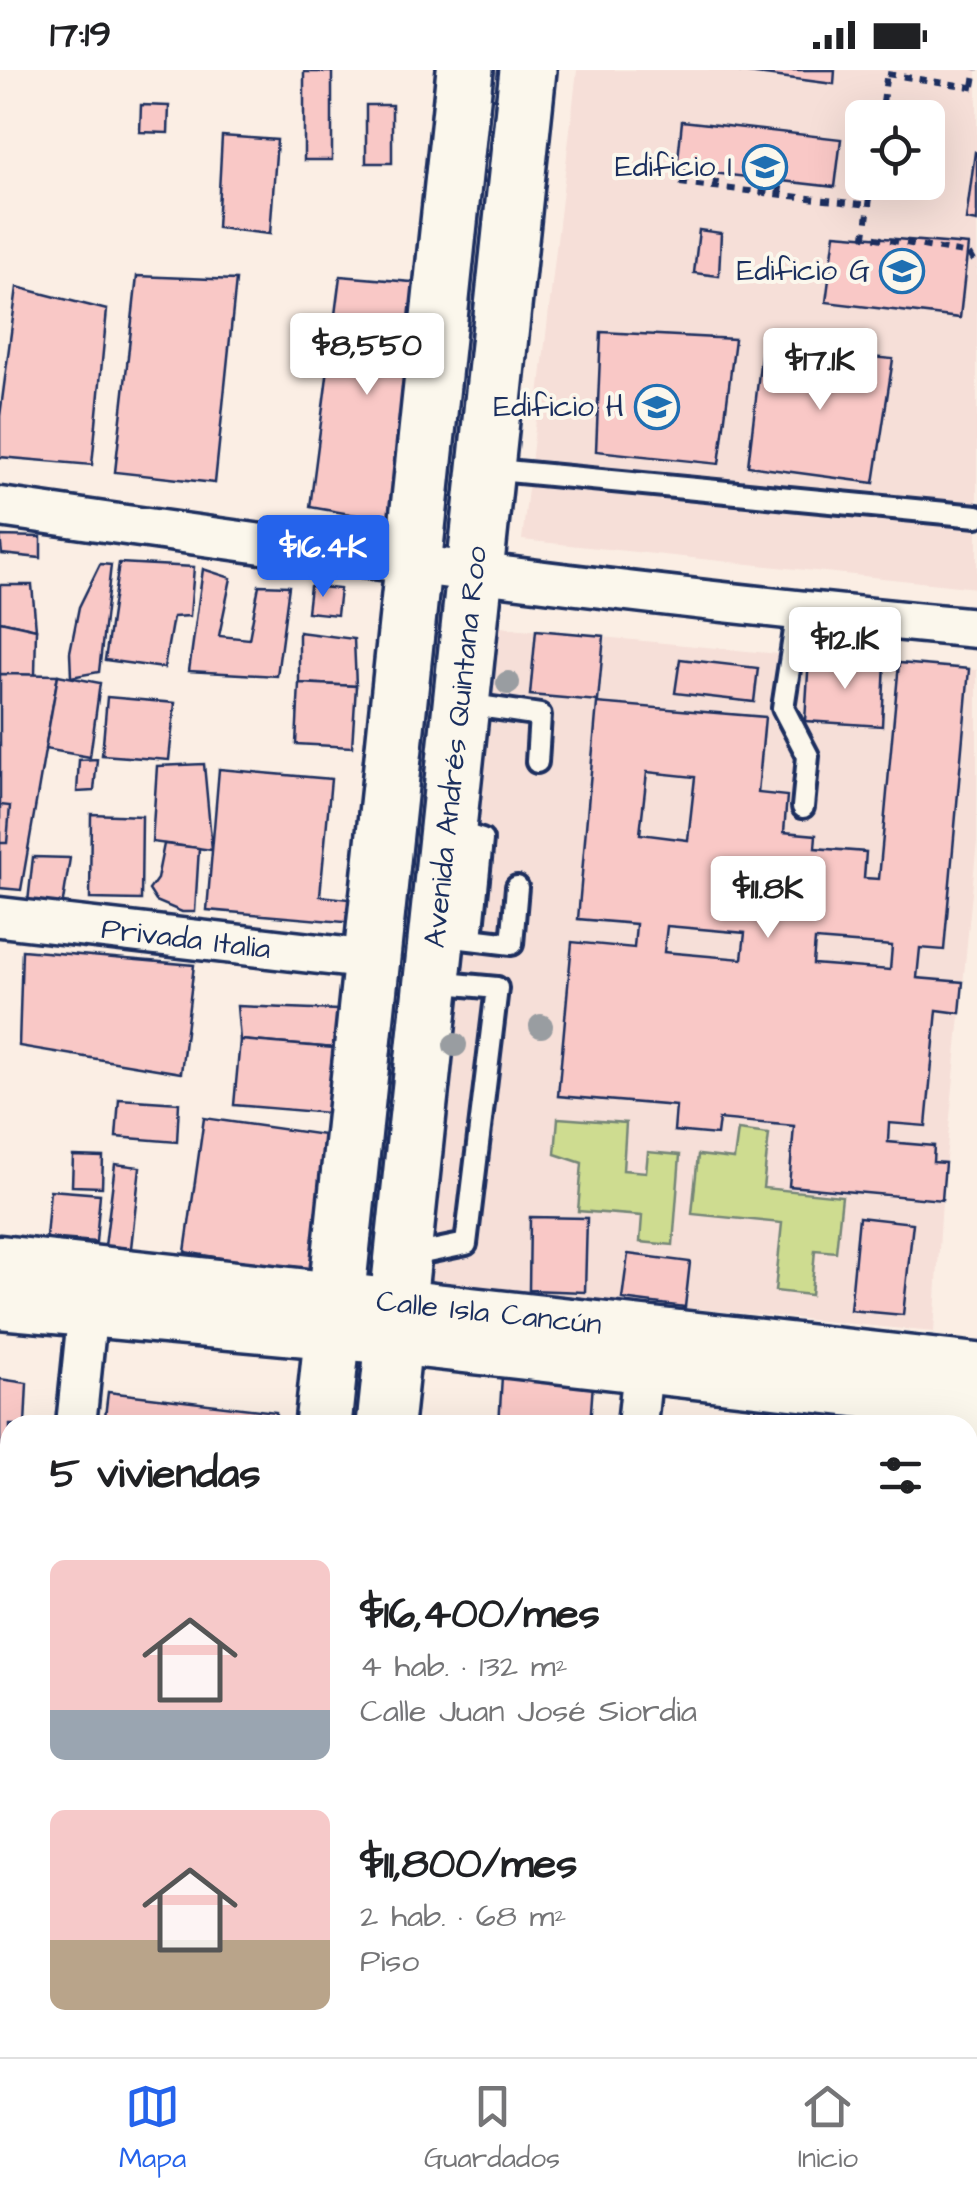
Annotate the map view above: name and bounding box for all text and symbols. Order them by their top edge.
text: 17:19 [50,9,111,61]
map controls [845,100,945,200]
button: locate [845,100,945,200]
school or university icon: Edificio I [742,144,788,190]
place label: Edificio I [615,146,732,188]
school or university icon: Edificio G [879,248,925,294]
place label: Edificio G [737,250,870,292]
pin: $8,550 [286,313,448,398]
text: $8,550 [312,323,422,368]
pin: $17.1K [739,328,901,413]
text: $17.1K [785,338,855,383]
school or university icon: Edificio H [634,384,680,430]
place label: Edificio H [493,386,624,428]
pin: $16.4K [242,515,404,600]
text: $16.4K [279,525,367,570]
street label: Avenida Andrés Quintana Roo [414,544,498,950]
pin: $12.1K [764,607,926,692]
text: $12.1K [811,617,879,662]
pin: $11.8K [687,856,849,941]
text: $11.8K [733,866,803,911]
street label: Privada Italia [99,908,273,970]
street label: Calle Isla Cancún [374,1280,604,1346]
text: 5 viviendas [50,1446,261,1504]
icon: filters [873,1448,928,1503]
text: $16,400/mes [360,1586,600,1644]
icon: home [130,1600,250,1720]
text: 4 hab. · 132 m² [360,1644,568,1689]
text: Calle Juan José Siordia [360,1689,697,1734]
text: $11,800/mes [360,1836,577,1894]
icon: home [130,1850,250,1970]
text: 2 hab. · 68 m² [360,1894,566,1939]
text: Piso [360,1939,419,1984]
tab: Mapa [119,2079,186,2178]
tab: Guardados [424,2079,560,2178]
tab: Inicio [798,2079,858,2178]

